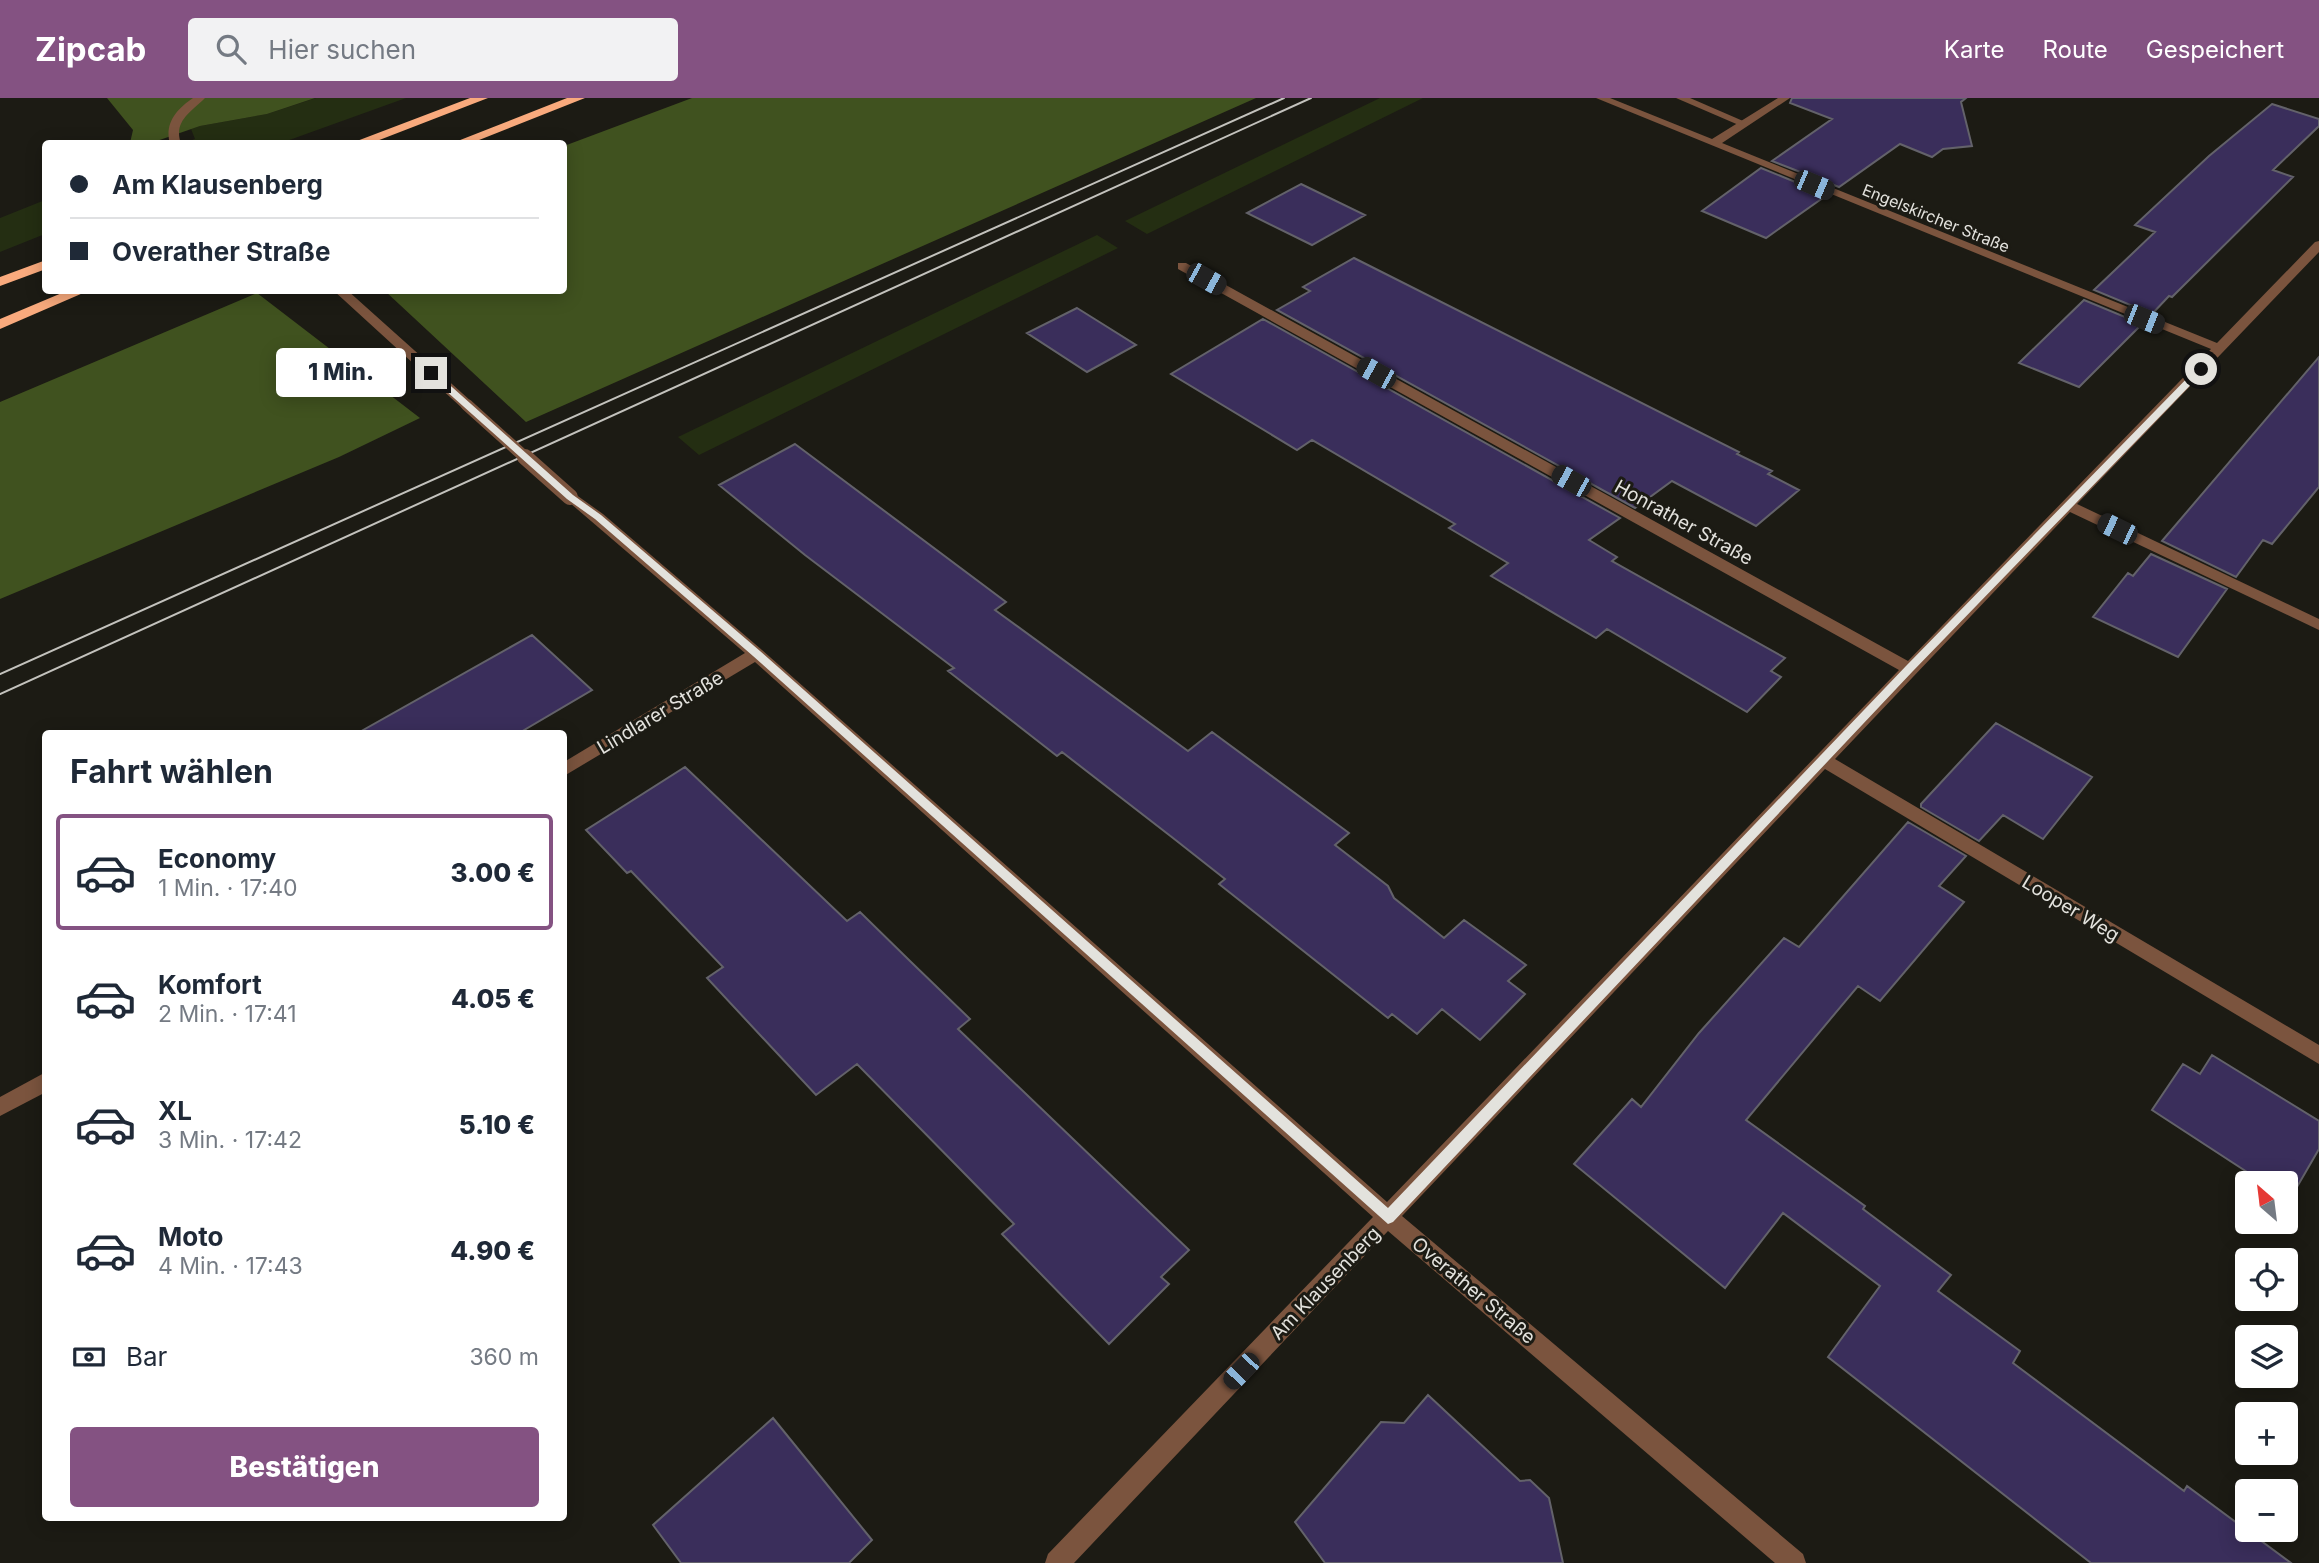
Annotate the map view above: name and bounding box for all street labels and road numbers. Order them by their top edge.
street label: Engelskircher Straße [1859,179,2013,257]
street label: Honrather Straße [1611,475,1757,570]
street label: Lindlarer Straße [593,666,727,759]
street label: Looper Weg [2018,870,2123,946]
street label: Am Klausenberg [1266,1222,1385,1345]
street label: Overather Straße [1407,1232,1540,1349]

